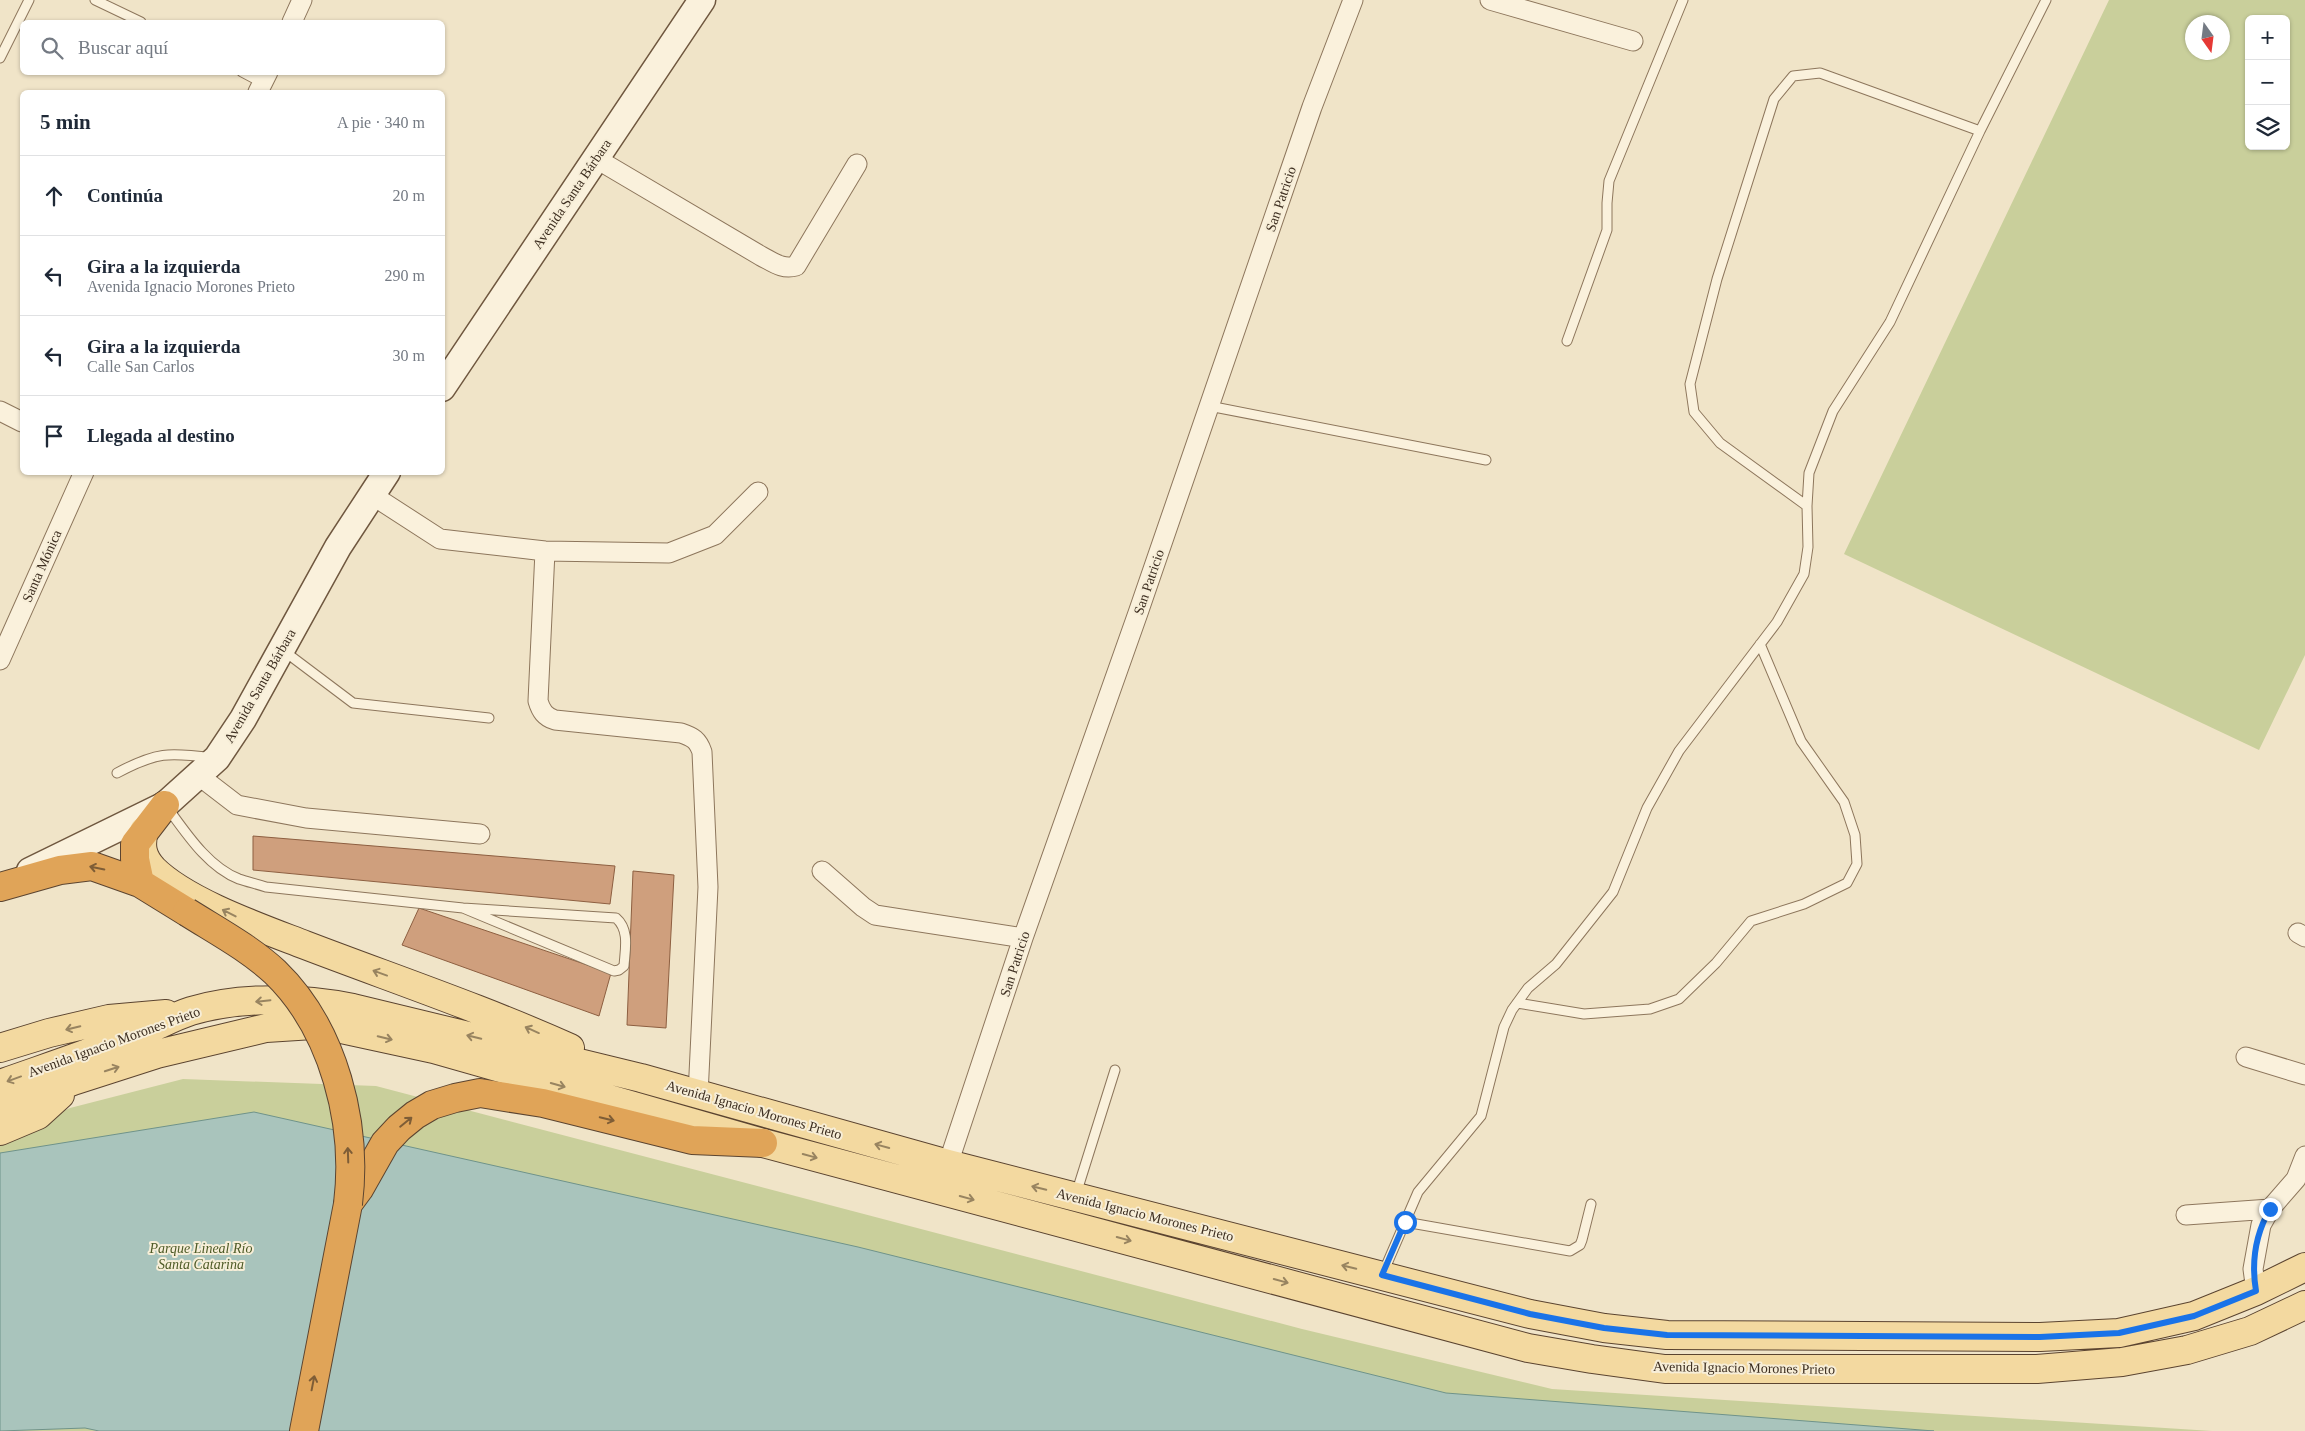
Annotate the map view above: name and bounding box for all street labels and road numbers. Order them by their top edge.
street label: Avenida Santa Bárbara [530,136,615,252]
street label: San Patricio [1263,164,1299,234]
street label: Santa Mónica [19,527,65,604]
street label: San Patricio [1131,547,1167,617]
street label: Avenida Santa Bárbara [221,626,299,746]
street label: San Patricio [997,929,1033,999]
street label: Avenida Ignacio Morones Prieto [26,1004,202,1080]
street label: Avenida Ignacio Morones Prieto [664,1078,844,1142]
street label: Avenida Ignacio Morones Prieto [1055,1186,1235,1244]
street label: Avenida Ignacio Morones Prieto [1653,1359,1835,1377]

